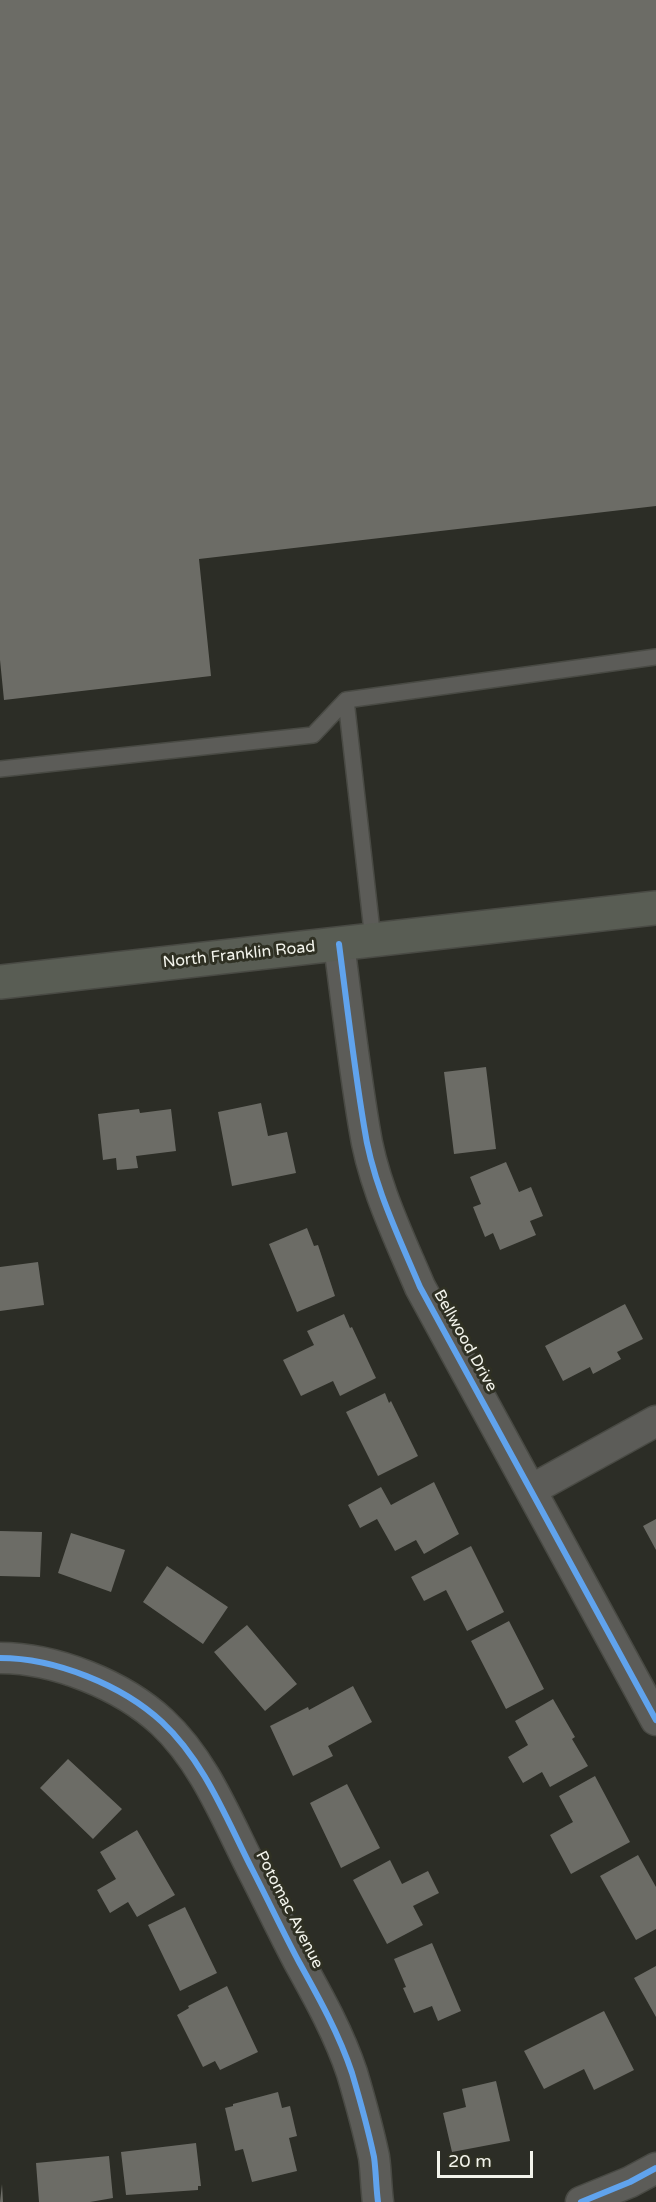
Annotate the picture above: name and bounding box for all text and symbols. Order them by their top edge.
street label: North Franklin Road [162,937,316,973]
street label: Bellwood Drive [429,1287,501,1395]
street label: Potomac Avenue [251,1848,327,1972]
scale bar [440,2139,536,2177]
text: 20 m [448,2150,492,2172]

